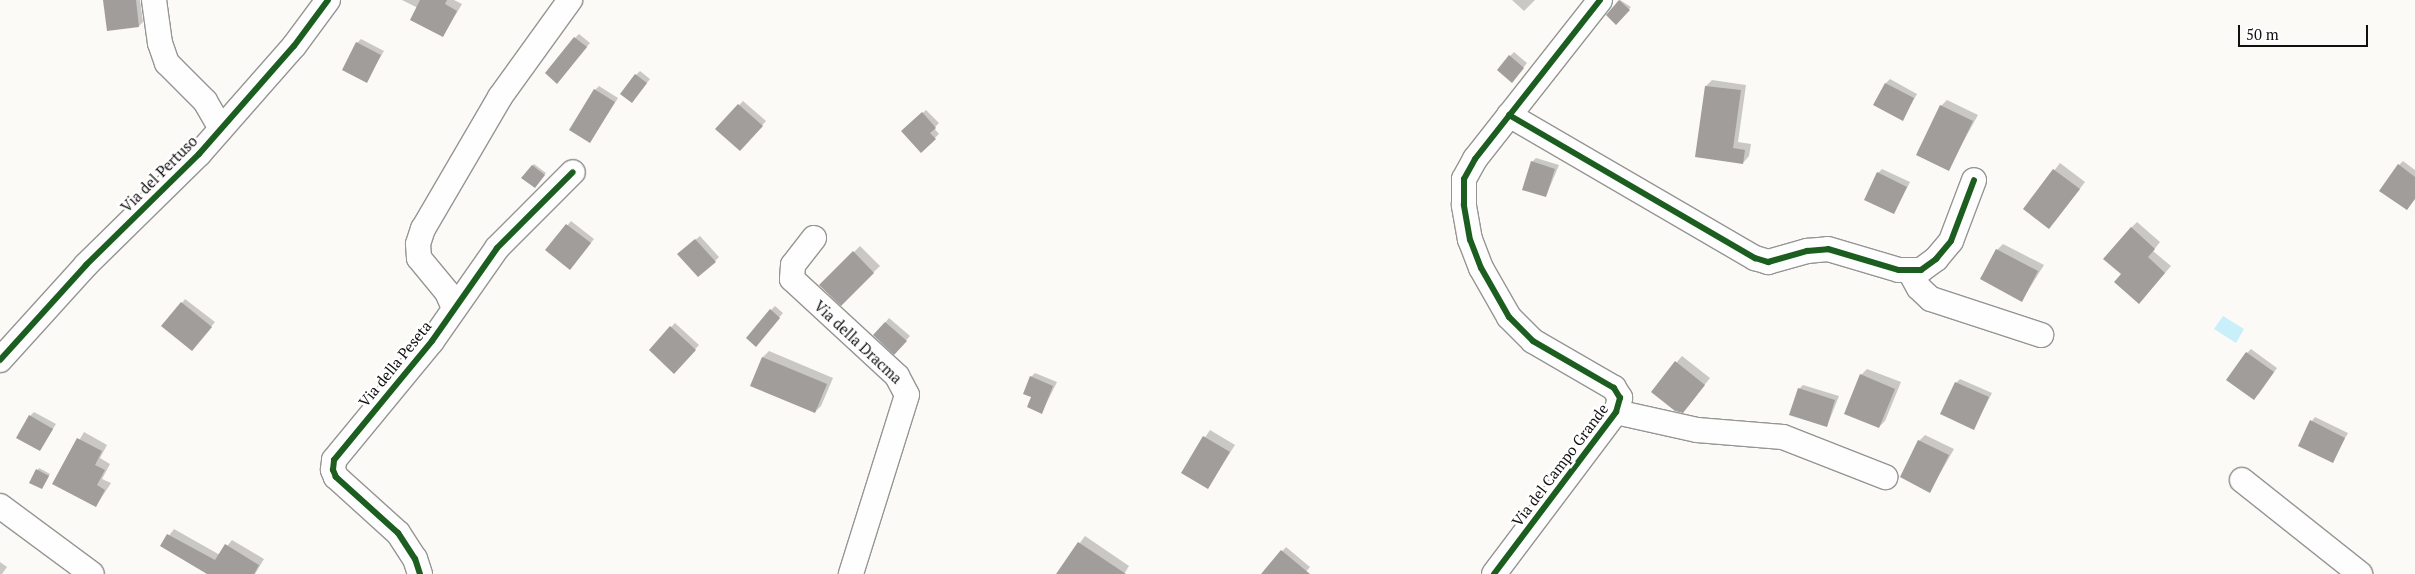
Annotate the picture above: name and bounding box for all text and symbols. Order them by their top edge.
scale bar [2240,15,2370,47]
text: 50 m [2246,24,2279,44]
street label: Via del Pertuso [117,132,201,216]
street label: Via della Dracma [810,297,906,387]
street label: Via della Peseta [355,317,435,411]
street label: Via del Campo Grande [1508,400,1612,530]

